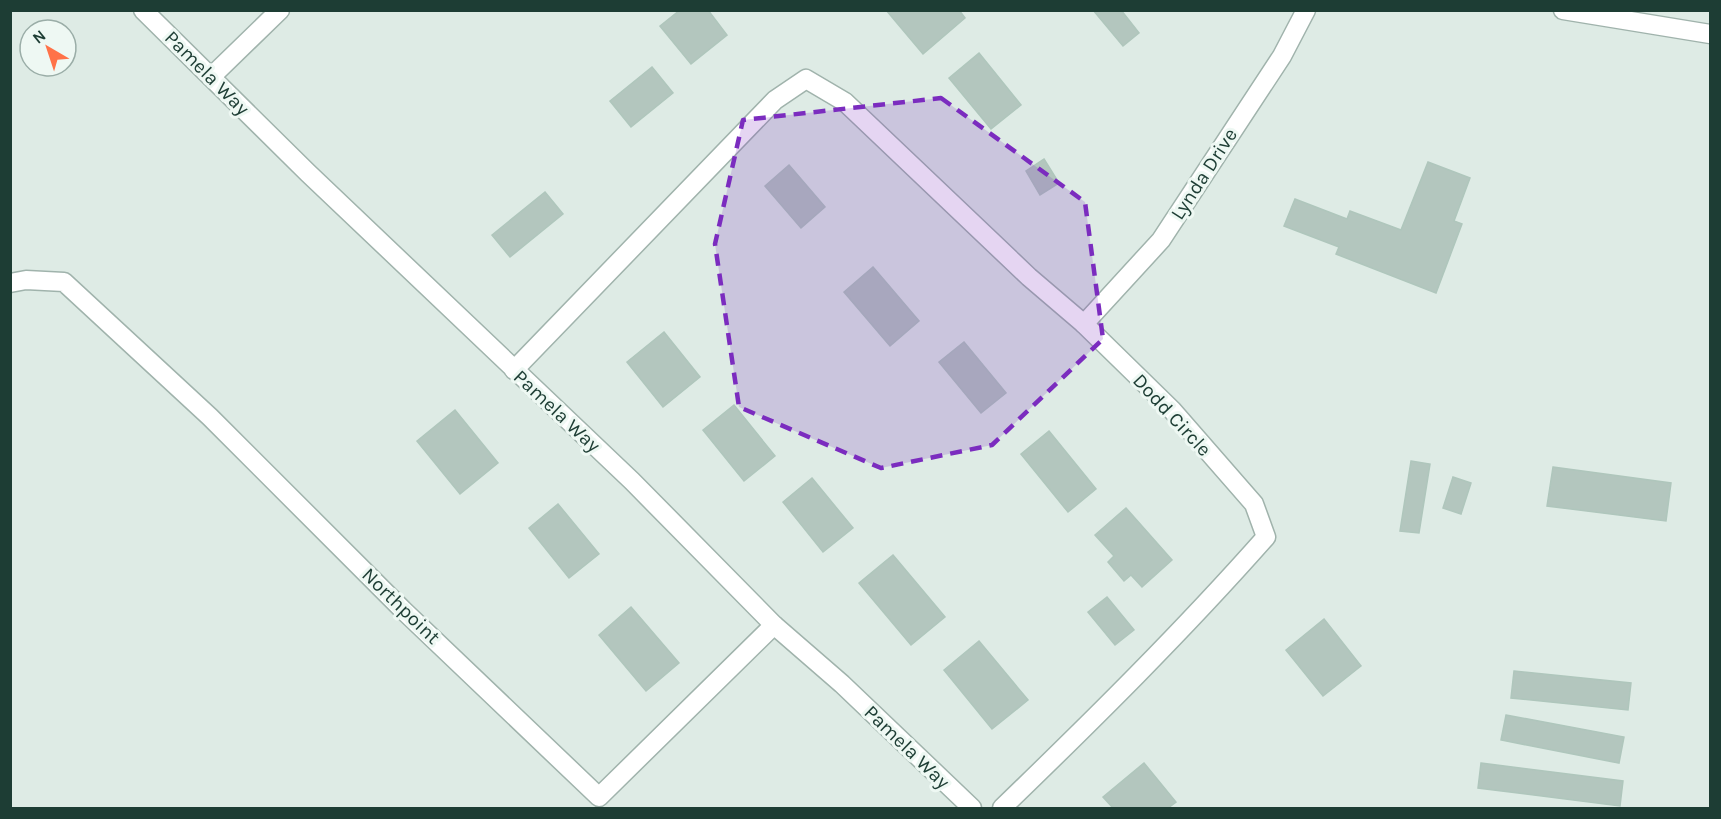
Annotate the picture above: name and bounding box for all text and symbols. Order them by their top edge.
north arrow [18,18,78,78]
text: N [28,26,49,48]
street label: Pamela Way [160,26,254,120]
street label: Lynda Drive [1166,124,1242,224]
street label: Pamela Way [509,365,605,457]
street label: Dodd Circle [1128,369,1216,461]
street label: Northpoint [357,563,445,649]
street label: Pamela Way [859,701,955,793]

